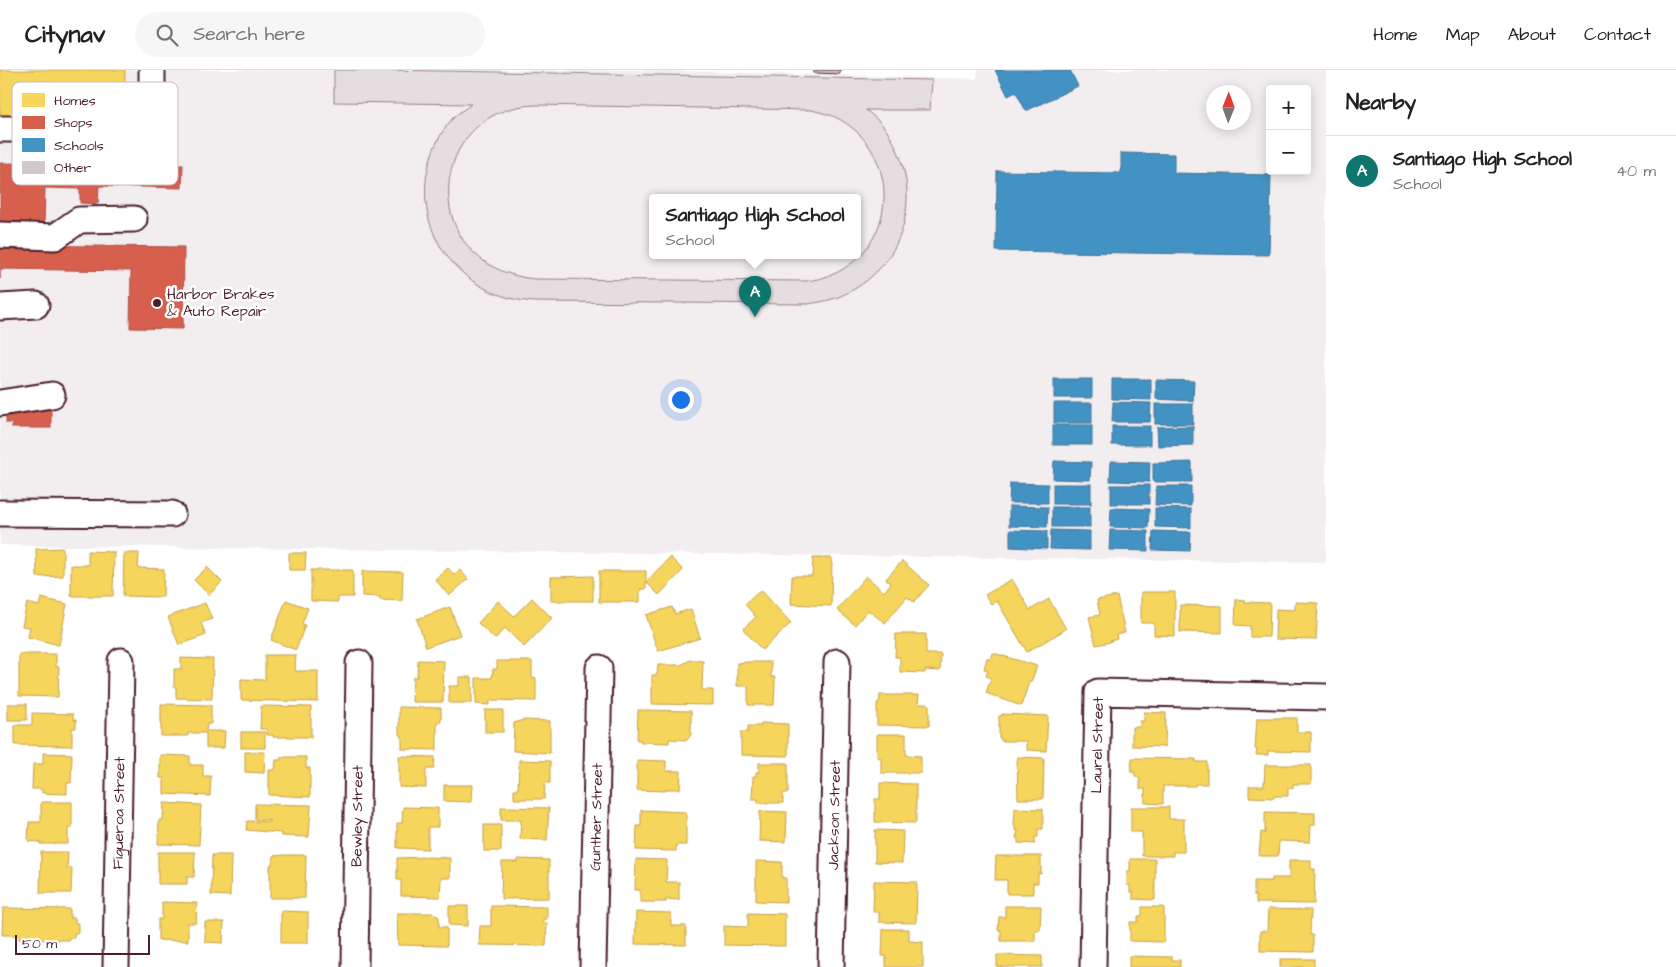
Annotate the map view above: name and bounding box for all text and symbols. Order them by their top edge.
search box [135,12,485,57]
text: Citynav [25,18,105,52]
icon: search [153,21,181,49]
text: Search here [193,21,305,48]
text: Home [1373,22,1418,47]
text: Map [1446,22,1480,47]
text: About [1508,22,1556,47]
text: Contact [1584,22,1651,47]
legend [12,82,178,185]
north arrow [1206,85,1251,130]
map controls [1266,85,1311,175]
button: + [1266,85,1311,130]
text: Nearby [1346,88,1416,117]
text: Homes [54,91,96,111]
text: Shops [54,113,93,133]
button: − [1266,130,1311,175]
text: Schools [54,136,104,156]
text: Santiago High School [1393,146,1572,173]
text: Other [54,158,92,178]
text: A [1357,160,1367,182]
text: 40 m [1616,160,1656,182]
text: School [1393,173,1442,195]
popup [649,194,861,259]
text: Santiago High School [666,202,844,229]
text: School [666,229,714,251]
pin: A [739,276,771,317]
place label: Harbor Brakes & Auto Repair [167,284,275,322]
marker: Harbor Brakes & Auto Repair [151,297,163,309]
your location [668,387,694,413]
street label: Laurel Street [1086,696,1108,794]
street label: Figueroa Street [107,756,130,870]
street label: Jackson Street [822,760,846,870]
street label: Gunther Street [584,763,608,871]
street label: Bewley Street [346,765,368,867]
scale bar [15,932,150,955]
text: 50 m [22,934,57,954]

